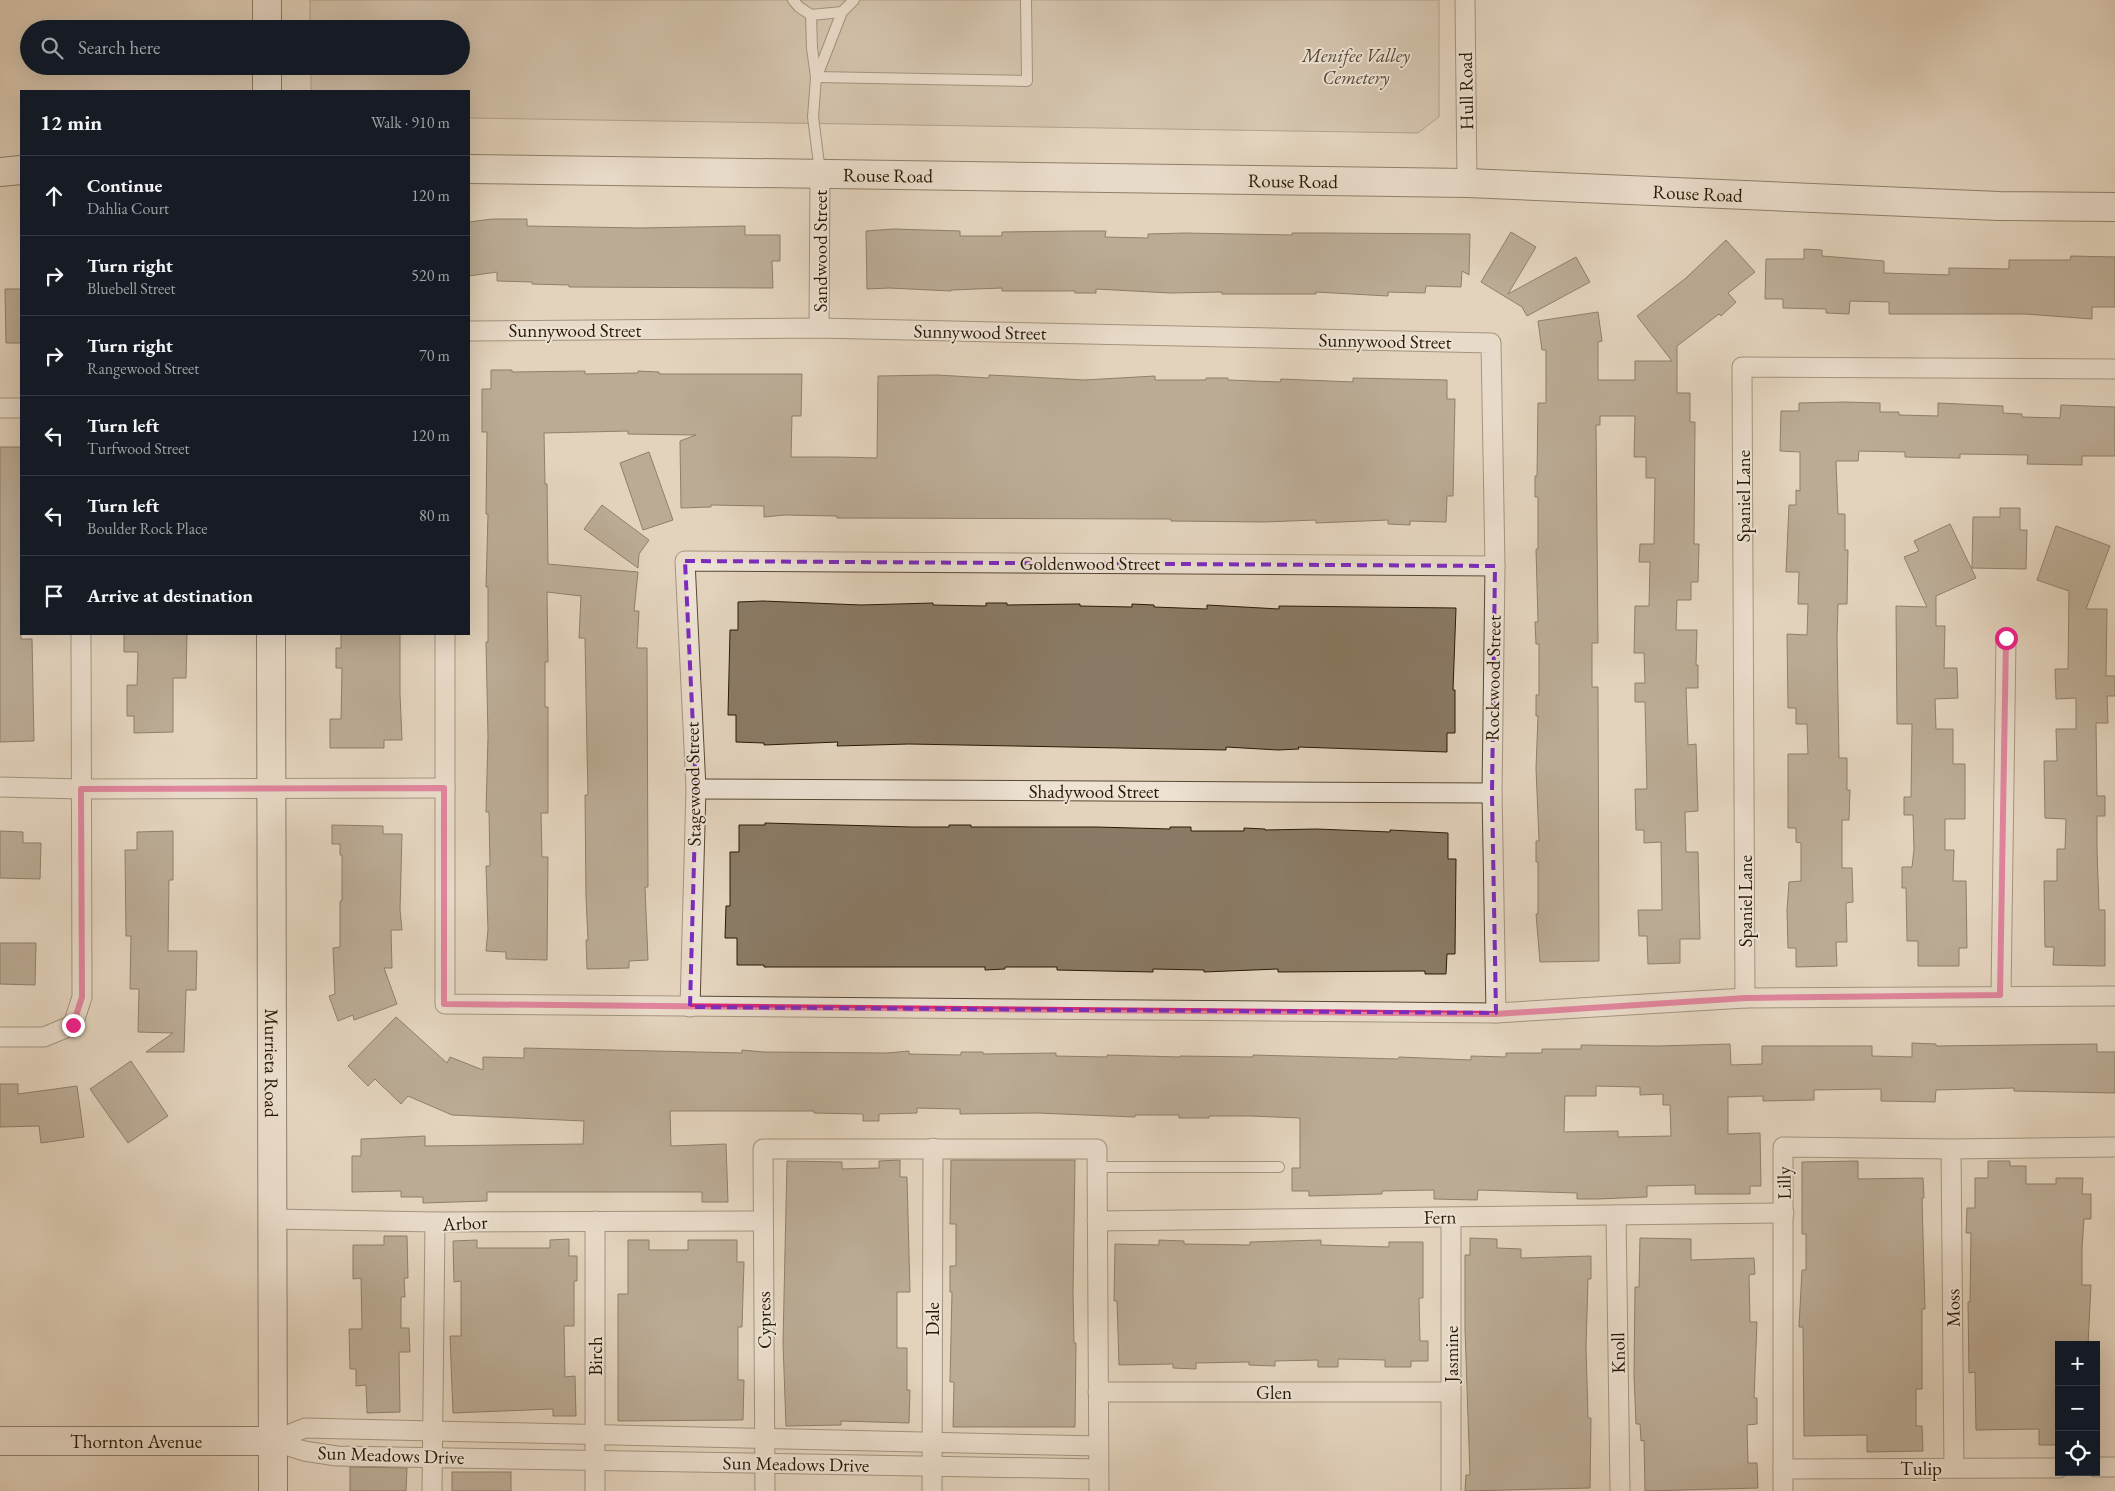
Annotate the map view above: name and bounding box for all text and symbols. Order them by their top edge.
search box [20,20,470,75]
icon: search [38,34,66,62]
text: Search here [78,35,160,60]
park label: Menifee Valley Cemetery [1301,43,1410,90]
street label: Hull Road [1453,51,1479,130]
text: 12 min [40,109,102,136]
text: Walk · 910 m [371,112,450,133]
street label: Rouse Road [843,162,934,188]
street label: Rouse Road [1248,167,1339,194]
text: Continue [87,173,162,198]
street label: Rouse Road [1652,179,1744,207]
icon: ahead [40,182,68,210]
text: 120 m [411,185,450,206]
street label: Sandwood Street [808,190,833,312]
text: Dahlia Court [87,198,169,219]
text: Turn right [87,253,173,278]
icon: right [40,262,68,290]
text: 520 m [411,265,450,286]
text: Bluebell Street [87,278,175,299]
street label: Sunnywood Street [509,318,642,343]
street label: Sunnywood Street [913,318,1047,346]
street label: Sunnywood Street [1318,327,1452,355]
text: Turn right [87,333,173,358]
icon: right [40,342,68,370]
text: 70 m [419,345,450,366]
text: Rangewood Street [87,358,199,379]
text: Turn left [87,413,159,438]
icon: left [40,422,68,450]
text: 120 m [411,425,450,446]
text: Turfwood Street [87,438,189,459]
street label: Spaniel Lane [1731,450,1756,542]
text: Turn left [87,493,159,518]
icon: left [40,502,68,530]
text: 80 m [419,505,450,526]
text: Boulder Rock Place [87,518,208,539]
street label: Goldenwood Street [1020,551,1160,576]
icon: arrive [40,582,68,610]
text: Arrive at destination [87,583,253,608]
street label: Rockwood Street [1479,615,1507,741]
route start [1995,627,2018,650]
street label: Stagewood Street [679,721,707,846]
street label: Shadywood Street [1029,779,1159,804]
street label: Spaniel Lane [1733,855,1758,947]
street label: Murrieta Road [259,1008,285,1118]
route end [62,1014,85,1037]
street label: Lilly [1771,1166,1797,1200]
street label: Fern [1423,1204,1457,1230]
street label: Arbor [441,1209,489,1237]
street label: Moss [1940,1289,1966,1327]
street label: Cypress [751,1291,777,1349]
street label: Dale [920,1302,945,1336]
street label: Jasmine [1439,1325,1464,1385]
street label: Knoll [1605,1332,1631,1374]
street label: Birch [583,1336,608,1376]
map controls [2055,1341,2100,1476]
button: + [2055,1341,2100,1386]
street label: Glen [1256,1380,1292,1405]
button: − [2055,1386,2100,1431]
street label: Thornton Avenue [70,1429,202,1454]
button: locate [2055,1431,2100,1476]
street label: Sun Meadows Drive [317,1440,465,1470]
street label: Sun Meadows Drive [722,1450,870,1478]
street label: Tulip [1900,1456,1942,1481]

